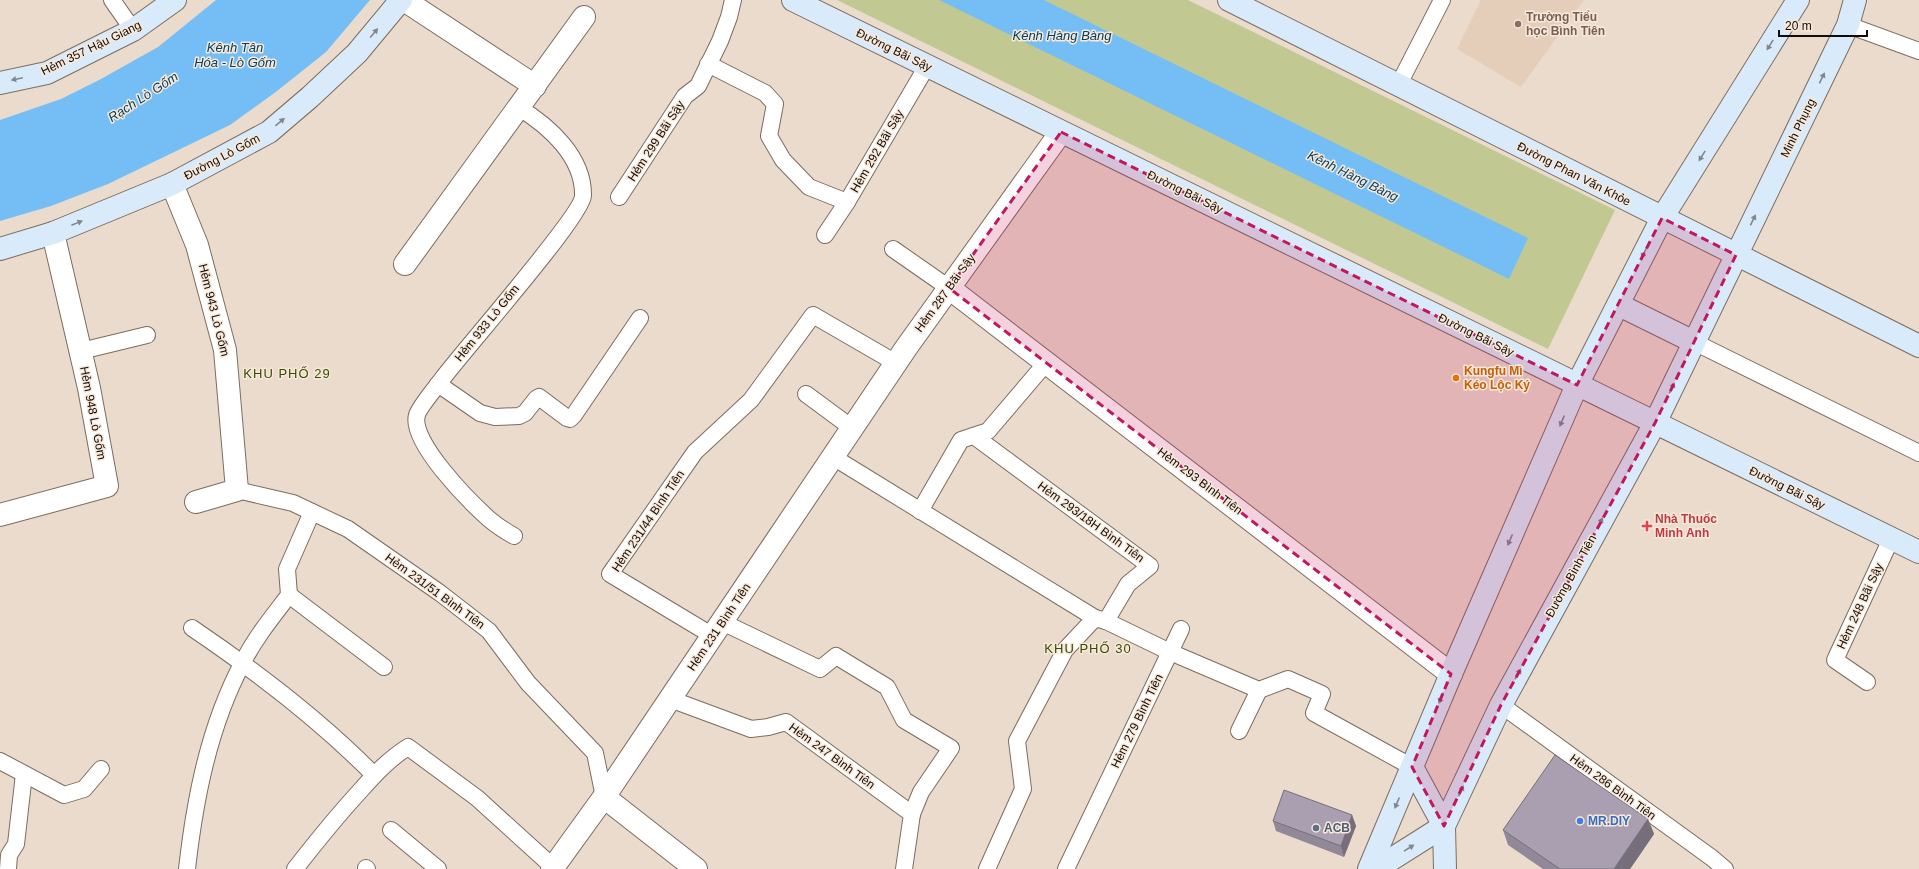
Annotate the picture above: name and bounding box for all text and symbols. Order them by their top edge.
place label: Trường Tiểu học Bình Tiên [1526,10,1605,38]
scale bar [1779,12,1867,38]
street label: Hẻm 357 Hậu Giang [39,18,143,78]
marker: Trường Tiểu học Bình Tiên [1513,19,1523,29]
text: 20 m [1785,19,1812,33]
street label: Đường Bãi Sậy [854,26,934,74]
one-way arrow [370,27,379,38]
water label: Kênh Hàng Bàng [1012,28,1112,43]
one-way arrow [1766,39,1773,51]
water label: Kênh Tân Hóa - Lò Gốm [194,40,276,70]
water label: Rạch Lò Gốm [105,69,181,125]
one-way arrow [1819,72,1825,84]
one-way arrow [10,77,23,83]
street label: Minh Phụng [1778,96,1818,160]
street label: Hẻm 299 Bãi Sậy [625,98,687,184]
street label: Hẻm 292 Bãi Sậy [848,107,906,195]
one-way arrow [275,118,285,127]
street label: Đường Lò Gốm [182,131,262,183]
street label: Đường Phan Văn Khỏe [1515,139,1633,209]
water label: Kênh Hàng Bàng [1305,148,1401,205]
one-way arrow [1698,150,1705,162]
street label: Đường Bãi Sậy [1145,168,1225,216]
one-way arrow [1750,214,1756,226]
one-way arrow [71,220,83,226]
one-way arrow [1641,247,1648,259]
street label: Hẻm 287 Bãi Sậy [912,251,978,335]
street label: Hẻm 943 Lò Gốm [196,262,232,358]
street label: Hẻm 933 Lò Gốm [452,282,522,364]
street label: Đường Bãi Sậy [1436,311,1516,359]
place label: Kungfu Mì Kéo Lộc Ký [1464,364,1530,392]
street label: Hẻm 948 Lò Gốm [77,365,109,461]
district label: KHU PHỐ 29 [243,366,331,381]
marker: Kungfu Mì Kéo Lộc Ký [1451,373,1461,383]
one-way arrow [1669,382,1675,393]
one-way arrow [1559,415,1565,426]
street label: Hẻm 293 Bình Tiên [1155,444,1245,518]
street label: Đường Bãi Sậy [1747,464,1827,512]
street label: Hẻm 231/44 Bình Tiên [609,468,687,574]
street label: Hẻm 293/18H Bình Tiên [1035,479,1147,565]
place label: Nhà Thuốc Minh Anh [1655,512,1717,540]
one-way arrow [1597,517,1603,529]
marker: Nhà Thuốc Minh Anh [1642,521,1652,531]
street label: Đường Bình Tiên [1543,532,1599,620]
one-way arrow [1507,534,1513,545]
street label: Hẻm 231/51 Bình Tiên [383,550,487,632]
street label: Hẻm 248 Bãi Sậy [1834,561,1886,651]
street label: Hẻm 231 Bình Tiên [684,581,754,673]
district label: KHU PHỐ 30 [1044,641,1132,656]
one-way arrow [1514,668,1521,680]
street label: Hẻm 279 Bình Tiên [1108,672,1166,770]
one-way arrow [1438,692,1444,703]
street label: Hẻm 247 Bình Tiên [786,720,878,792]
street label: Hẻm 286 Bình Tiên [1567,751,1659,823]
one-way arrow [1458,785,1464,796]
one-way arrow [1394,797,1400,808]
place label: MR.DIY [1588,814,1630,828]
marker: MR.DIY [1575,816,1585,826]
place label: ACB [1324,821,1350,835]
marker: ACB [1311,823,1321,833]
one-way arrow [1404,844,1414,852]

